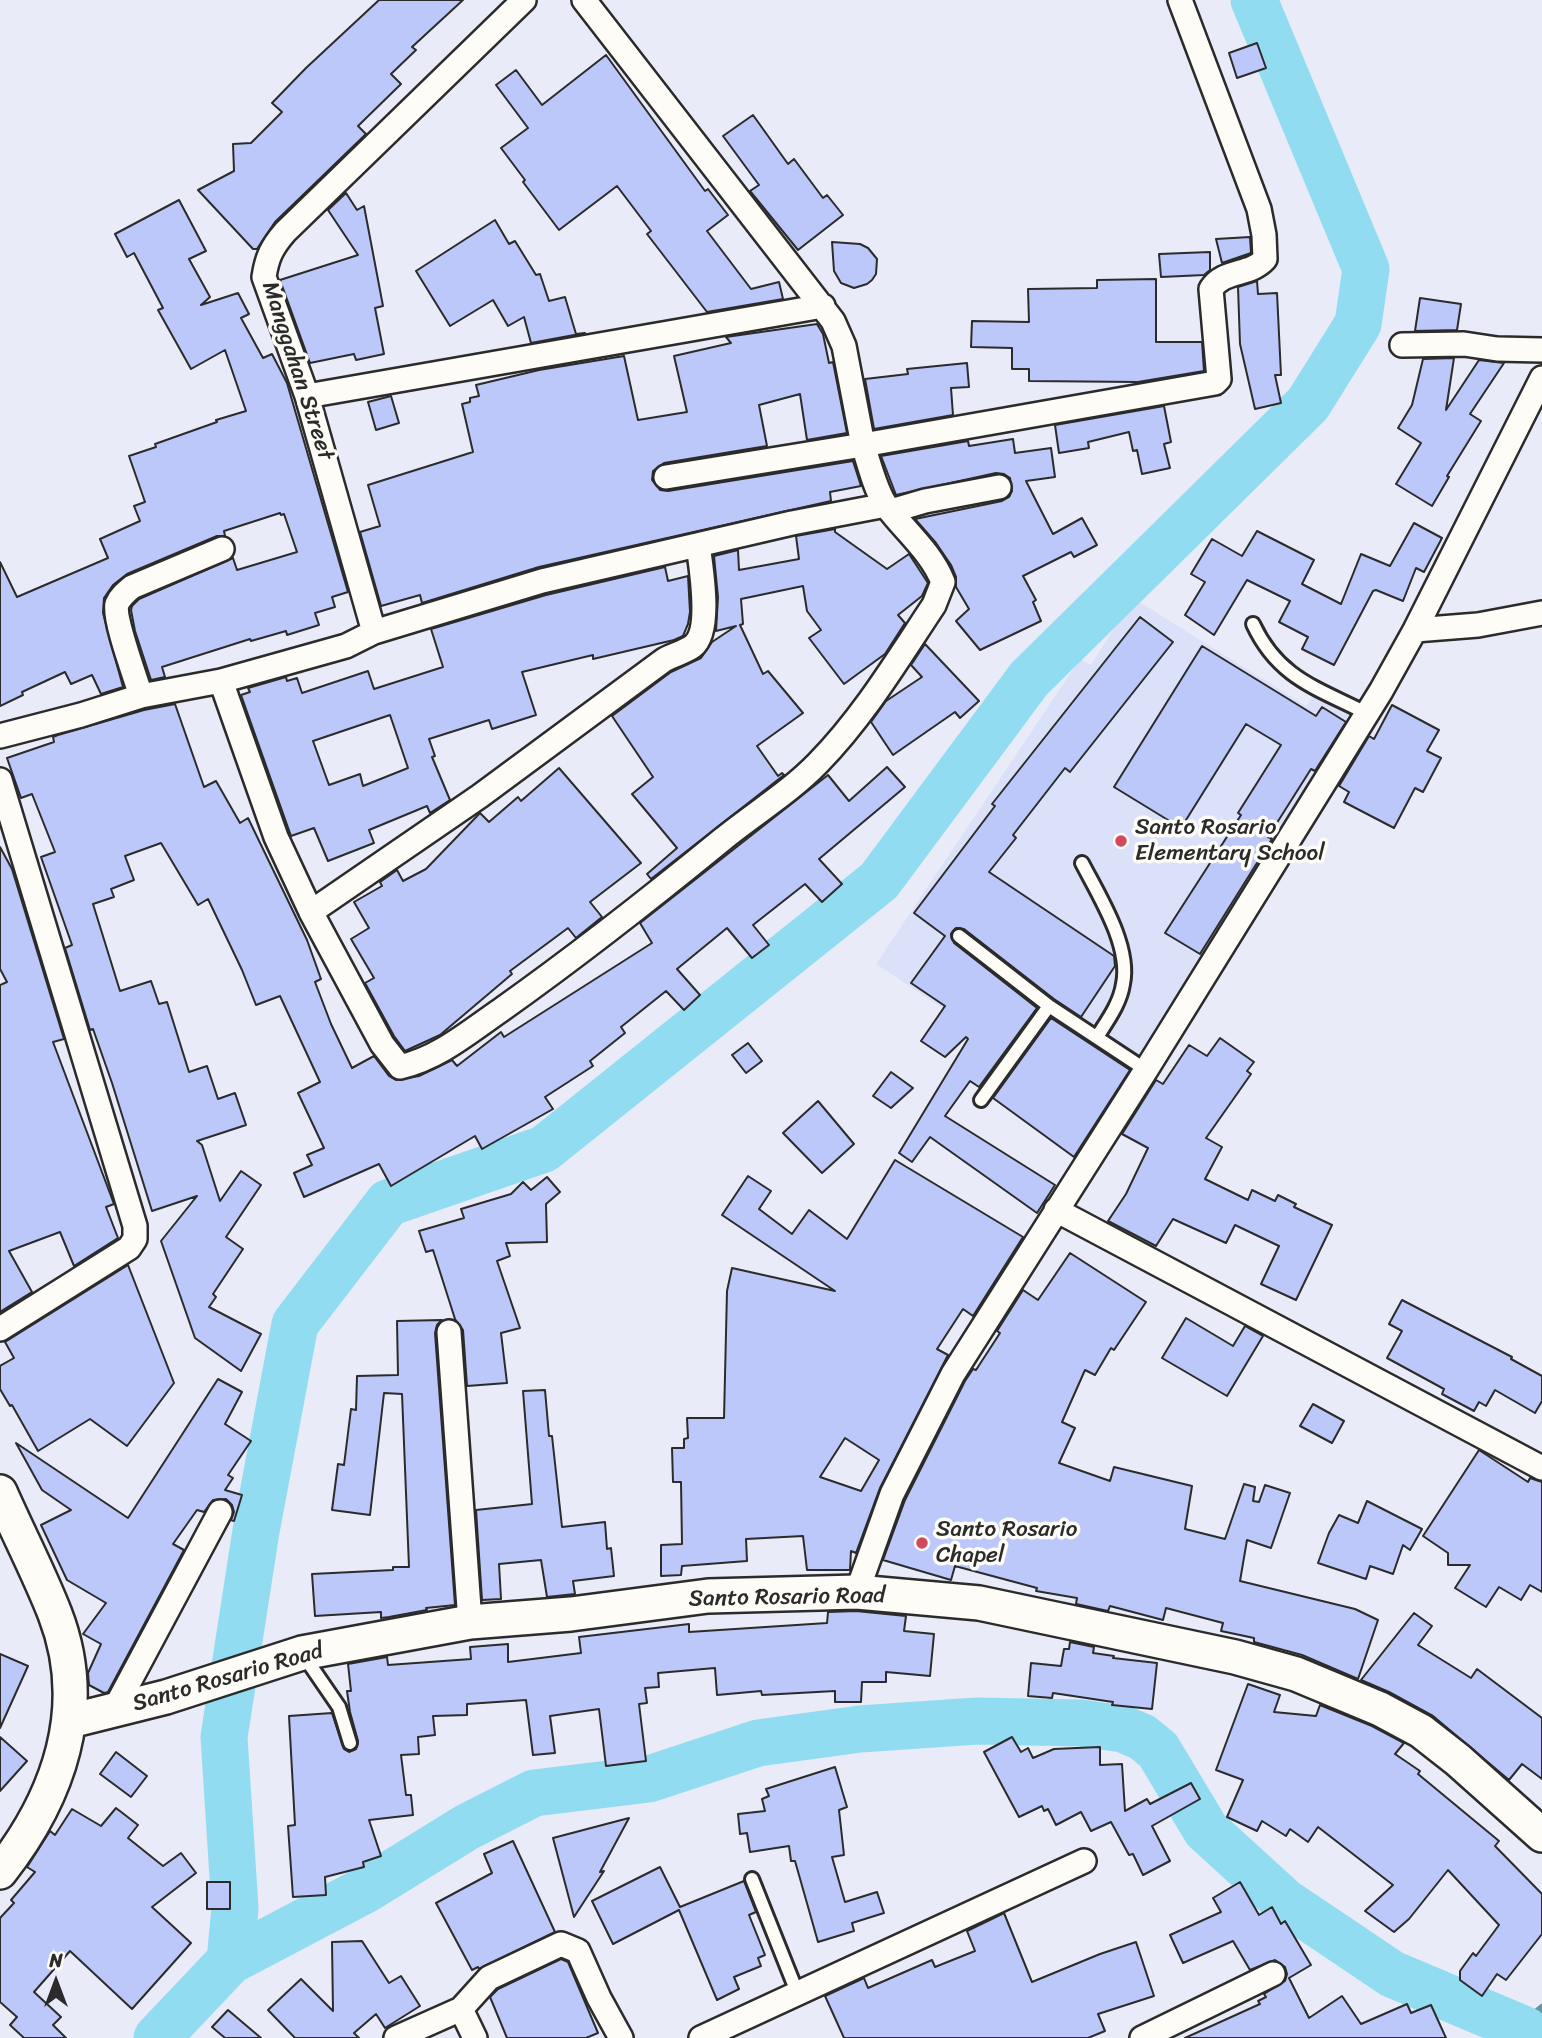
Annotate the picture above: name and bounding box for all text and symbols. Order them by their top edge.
street label: Manggahan Street [255,278,339,464]
place label: Santo Rosario Elementary School [1135,814,1325,868]
marker: Santo Rosario Elementary School [1113,833,1129,849]
place label: Santo Rosario Chapel [936,1516,1077,1570]
marker: Santo Rosario Chapel [914,1535,930,1551]
street label: Santo Rosario Road [688,1582,886,1614]
street label: Santo Rosario Road [130,1638,326,1718]
text: N [49,1944,63,1977]
north arrow [21,1947,91,2017]

